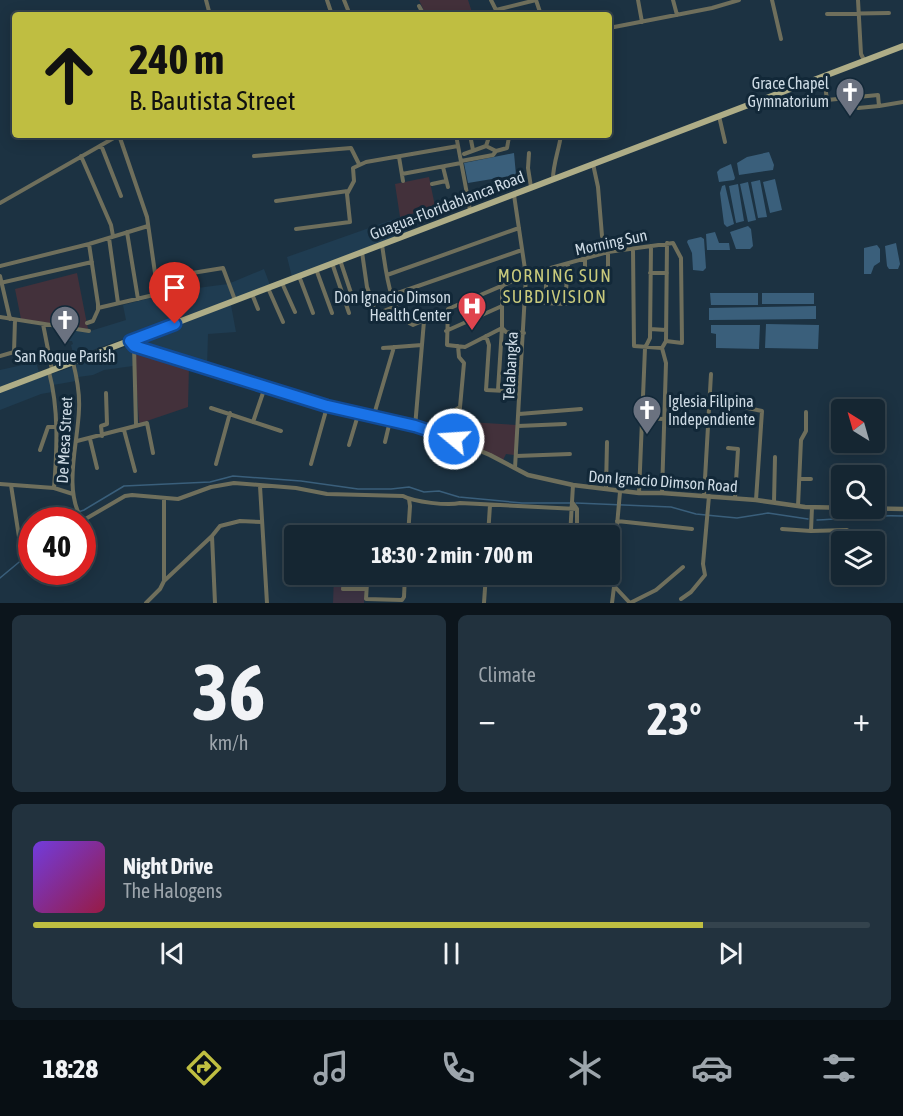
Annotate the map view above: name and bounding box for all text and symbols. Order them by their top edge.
text: 240 m [129,35,224,83]
icon: ahead [30,36,108,114]
place label: Grace Chapel Gymnatorium [748,74,830,111]
church icon: Grace Chapel Gymnatorium [834,76,866,118]
text: B. Bautista Street [129,85,295,116]
street label: Guagua-Floridablanca Road [367,167,527,244]
street label: Morning Sun [573,226,649,259]
pin [149,262,200,324]
district label: MORNING SUN SUBDIVISION [498,265,612,307]
icon: arrive [158,271,191,304]
place label: Don Ignacio Dimson Health Center [334,288,451,324]
hospital icon: Don Ignacio Dimson Health Center [456,290,488,332]
church icon: San Roque Parish [49,304,81,346]
street label: Telabangka [499,331,522,401]
place label: San Roque Parish [14,347,116,366]
place label: Iglesia Filipina Independiente [668,392,755,429]
church icon: Iglesia Filipina Independiente [631,394,663,436]
street label: De Mesa Street [53,396,75,484]
north arrow [831,399,885,453]
map controls [831,399,885,585]
position arrow [422,407,486,471]
button: search [831,465,885,519]
street label: Don Ignacio Dimson Road [588,467,738,496]
speed limit sign: 40 [18,507,96,585]
button: layers [831,531,885,585]
text: 18:30 · 2 min · 700 m [371,542,533,568]
text: 36 [192,647,265,737]
text: Climate [479,663,536,686]
text: 23° [647,693,702,745]
text: − [479,700,496,738]
text: + [853,700,870,738]
text: km/h [209,731,249,754]
text: Night Drive [123,853,213,879]
text: The Halogens [123,879,222,902]
icon: previous [156,937,189,970]
icon: pause [435,937,468,970]
icon: next [714,937,747,970]
icon: directions [183,1047,225,1089]
icon: music [310,1047,352,1089]
icon: phone [437,1047,479,1089]
icon: climate [564,1047,606,1089]
icon: car [691,1047,733,1089]
icon: filters [818,1047,860,1089]
text: 18:28 [43,1053,98,1084]

